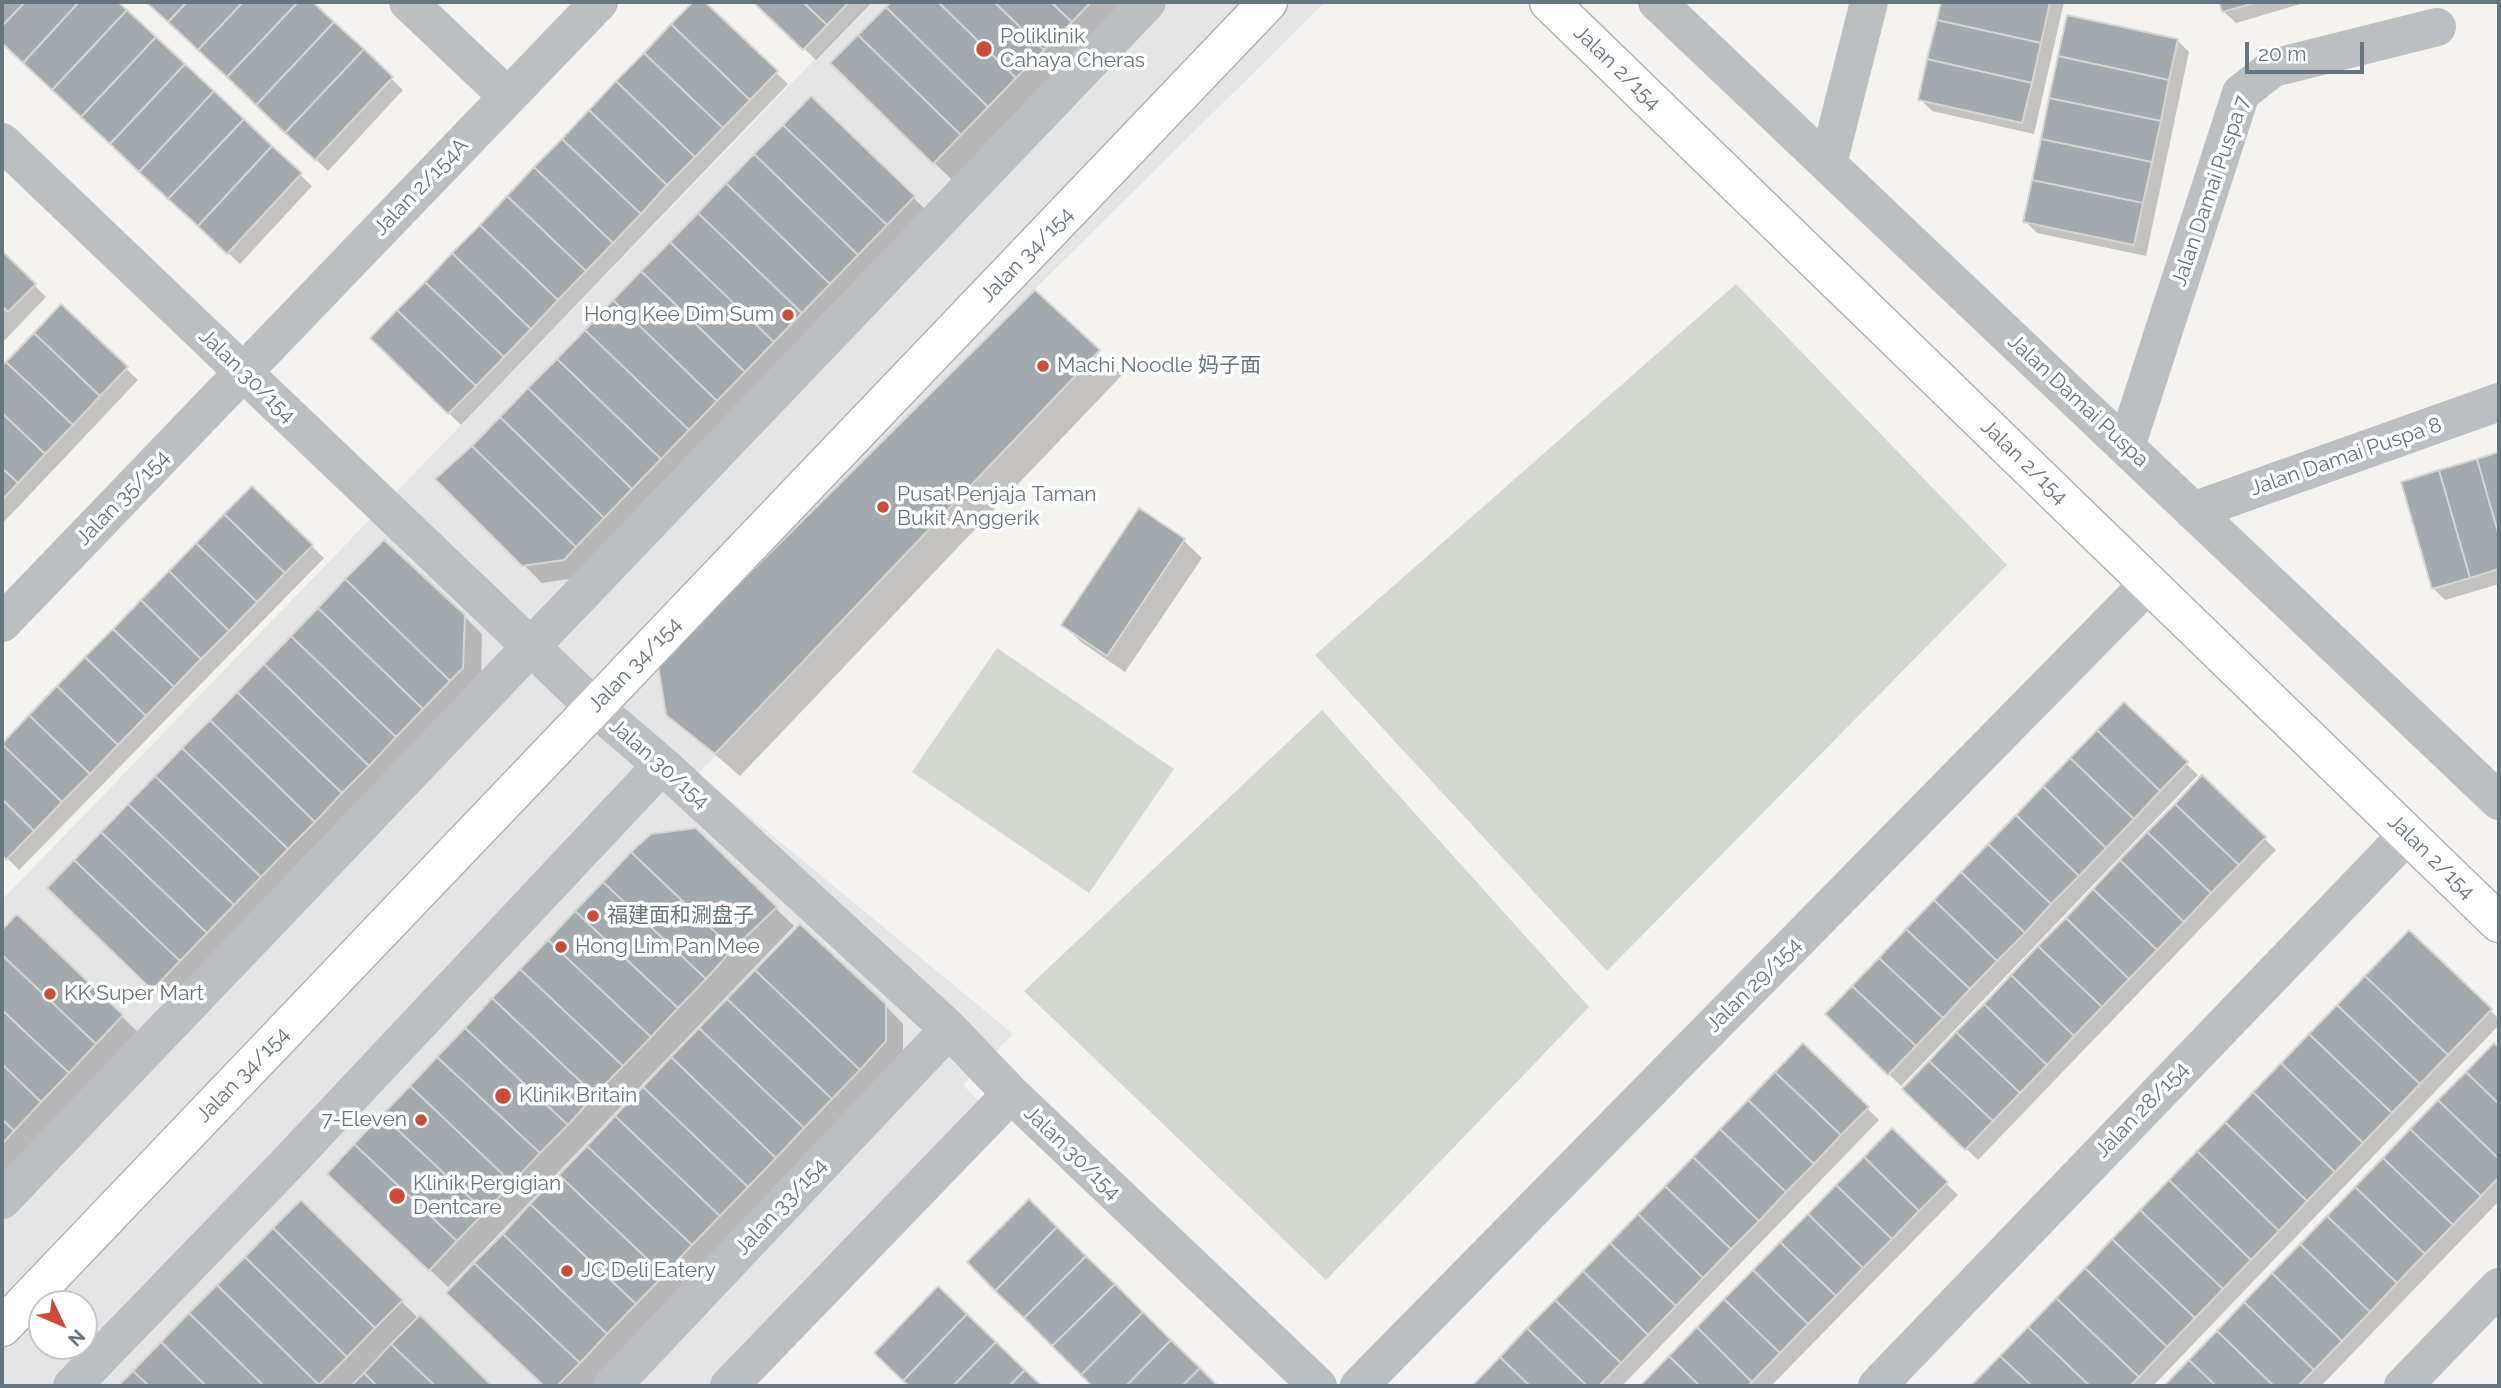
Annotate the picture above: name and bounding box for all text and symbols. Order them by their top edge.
street label: Jalan 2/154 [1568,20,1666,116]
place label: Poliklinik Cahaya Cheras [1000,24,1145,74]
scale bar [2249,28,2368,72]
marker: Poliklinik Cahaya Cheras [974,39,994,59]
text: 20 m [2258,41,2306,66]
street label: Jalan Damai Puspa 7 [2167,92,2255,290]
street label: Jalan 2/154A [368,133,474,241]
street label: Jalan 34/154 [975,202,1079,308]
place label: Hong Kee Dim Sum [584,302,774,328]
marker: Hong Kee Dim Sum [780,307,796,323]
street label: Jalan 30/154 [194,324,300,428]
street label: Jalan Damai Puspa [2002,329,2154,473]
place label: Machi Noodle 妈子面 [1057,353,1261,379]
marker: Machi Noodle 妈子面 [1035,358,1051,374]
street label: Jalan Damai Puspa 8 [2247,412,2445,502]
street label: Jalan 2/154 [1975,414,2073,510]
street label: Jalan 35/154 [71,445,175,551]
place label: Pusat Penjaja Taman Bukit Anggerik [897,482,1097,532]
marker: Pusat Penjaja Taman Bukit Anggerik [875,499,891,515]
street label: Jalan 34/154 [583,612,687,718]
street label: Jalan 30/154 [604,714,714,814]
street label: Jalan 2/154 [2382,809,2480,905]
place label: 福建面和涮盘子 [607,903,754,929]
marker: 福建面和涮盘子 [585,908,601,924]
street label: Jalan 29/154 [1701,932,1807,1038]
place label: Hong Lim Pan Mee [575,934,760,960]
marker: Hong Lim Pan Mee [553,939,569,955]
place label: KK Super Mart [64,981,204,1007]
marker: KK Super Mart [42,986,58,1002]
street label: Jalan 34/154 [191,1022,295,1128]
street label: Jalan 28/154 [2090,1057,2194,1163]
place label: Klinik Britain [519,1083,637,1109]
marker: Klinik Britain [493,1086,513,1106]
street label: Jalan 30/154 [1019,1101,1125,1205]
place label: 7-Eleven [322,1107,407,1133]
marker: 7-Eleven [413,1112,429,1128]
street label: Jalan 33/154 [730,1154,832,1260]
place label: Klinik Pergigian Dentcare [413,1171,561,1221]
marker: Klinik Pergigian Dentcare [387,1186,407,1206]
place label: JC Deli Eatery [581,1258,716,1284]
marker: JC Deli Eatery [559,1263,575,1279]
north arrow [28,1290,98,1360]
text: N [64,1325,90,1351]

